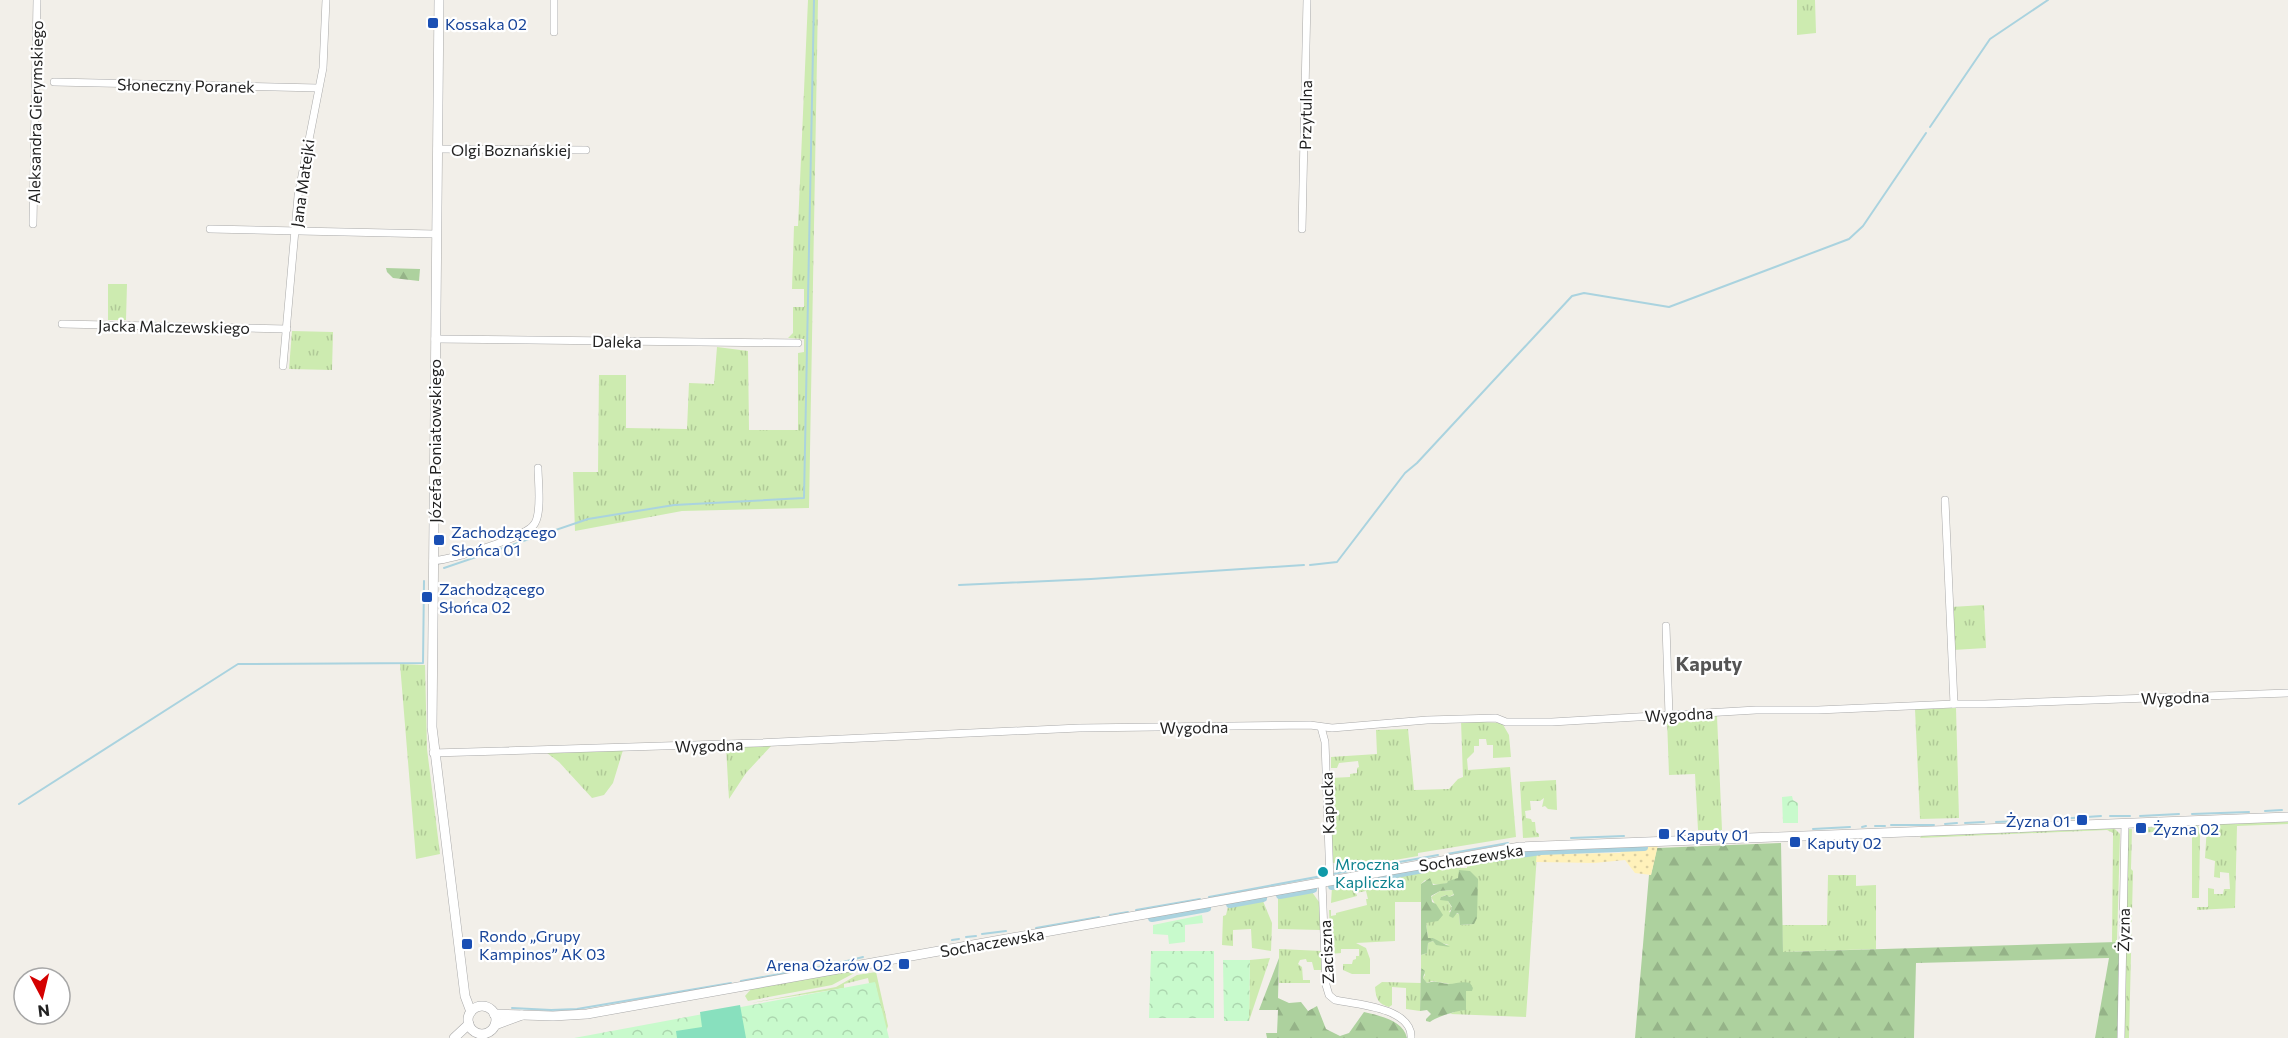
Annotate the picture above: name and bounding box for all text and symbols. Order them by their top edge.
place label: Kossaka 02 [445,14,527,33]
marker: Kossaka 02 [426,16,440,30]
street label: Aleksandra Gierymskiego [24,20,46,204]
street label: Słoneczny Poranek [117,74,255,96]
street label: Przytulna [1295,80,1315,150]
street label: Jana Matejki [286,138,318,228]
street label: Olgi Boznańskiej [451,140,571,159]
street label: Jacka Malczewskiego [98,315,250,337]
street label: Daleka [592,331,642,351]
street label: Józefa Poniatowskiego [425,359,444,523]
place label: Zachodzącego Słońca 01 [451,522,557,559]
marker: Zachodzącego Słońca 01 [432,533,446,547]
place label: Zachodzącego Słońca 02 [439,579,545,616]
marker: Zachodzącego Słońca 02 [420,590,434,604]
district label: Kaputy [1675,651,1743,675]
street label: Wygodna [2140,686,2210,708]
street label: Wygodna [1644,703,1714,725]
street label: Wygodna [1159,717,1229,737]
street label: Wygodna [674,734,744,756]
street label: Kapucka [1316,771,1338,835]
place label: Żyzna 01 [2006,811,2070,830]
marker: Żyzna 01 [2075,813,2089,827]
place label: Żyzna 02 [2153,819,2219,838]
marker: Żyzna 02 [2134,821,2148,835]
place label: Kaputy 01 [1676,825,1749,844]
marker: Kaputy 01 [1657,827,1671,841]
place label: Kaputy 02 [1807,833,1882,852]
marker: Kaputy 02 [1788,835,1802,849]
street label: Sochaczewska [1417,839,1525,875]
place label: Mroczna Kapliczka [1335,854,1405,891]
marker: Mroczna Kapliczka [1316,865,1330,879]
street label: Żyzna [2113,908,2133,952]
street label: Zaciszna [1315,920,1337,984]
street label: Sochaczewska [938,923,1046,961]
place label: Rondo „Grupy Kampinos” AK 03 [479,926,605,963]
marker: Rondo „Grupy Kampinos” AK 03 [460,937,474,951]
place label: Arena Ożarów 02 [766,955,892,974]
marker: Arena Ożarów 02 [897,957,911,971]
north arrow [12,966,72,1026]
text: N [37,1001,51,1022]

